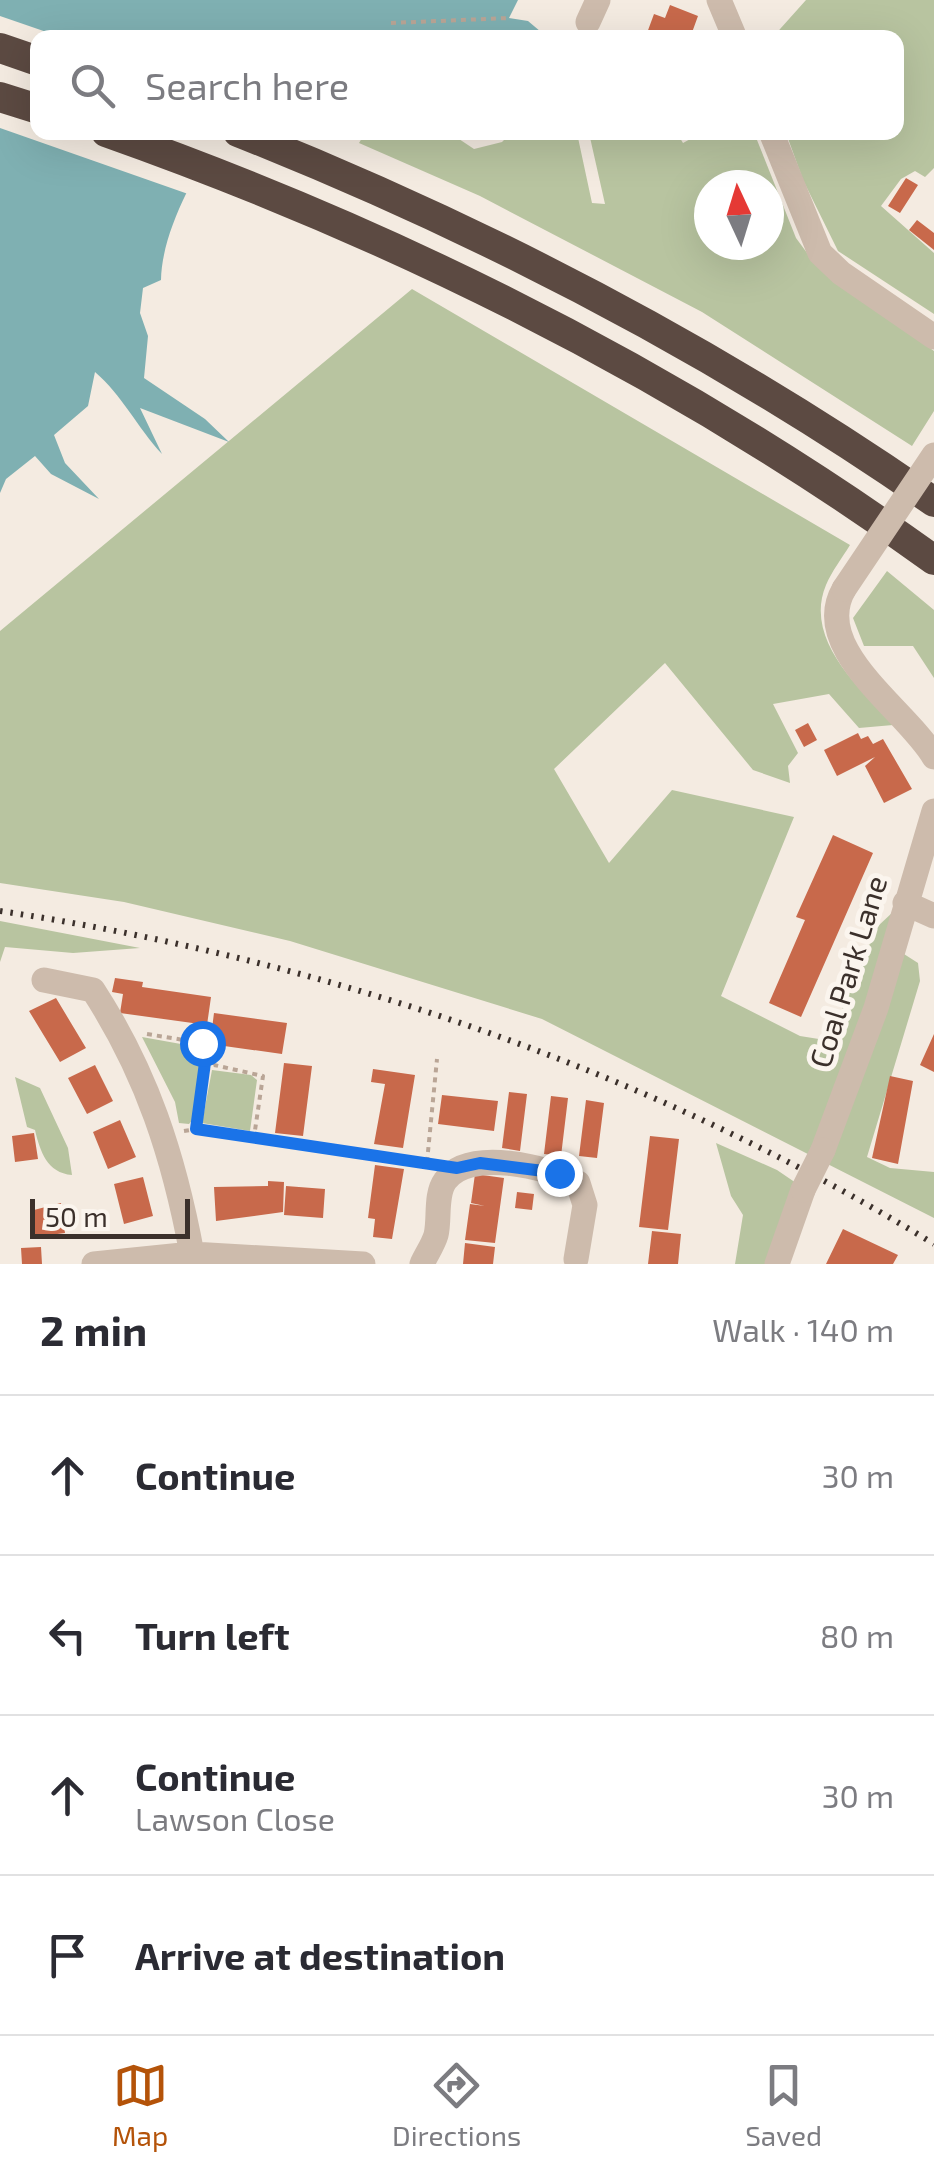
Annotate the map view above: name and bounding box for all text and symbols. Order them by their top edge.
search box [30,30,904,140]
icon: search [65,58,120,113]
text: Search here [145,62,349,108]
north arrow [694,170,784,260]
street label: Coal Park Lane [801,871,893,1072]
route start [180,1021,226,1067]
route end [537,1151,583,1197]
scale bar [30,1194,190,1238]
text: 50 m [45,1199,108,1233]
text: 2 min [40,1304,147,1354]
text: Walk · 140 m [712,1310,894,1348]
icon: ahead [40,1448,95,1503]
text: Continue [135,1452,295,1498]
text: 30 m [822,1456,894,1494]
icon: left [40,1608,95,1663]
text: Turn left [135,1612,290,1658]
text: 80 m [820,1616,894,1654]
text: Continue [135,1753,295,1799]
icon: ahead [40,1768,95,1823]
text: 30 m [822,1776,894,1814]
text: Lawson Close [135,1799,335,1837]
icon: arrive [40,1928,95,1983]
text: Arrive at destination [135,1932,505,1978]
tab: Map [112,2058,168,2152]
tab: Directions [392,2058,521,2152]
tab: Saved [745,2058,822,2152]

